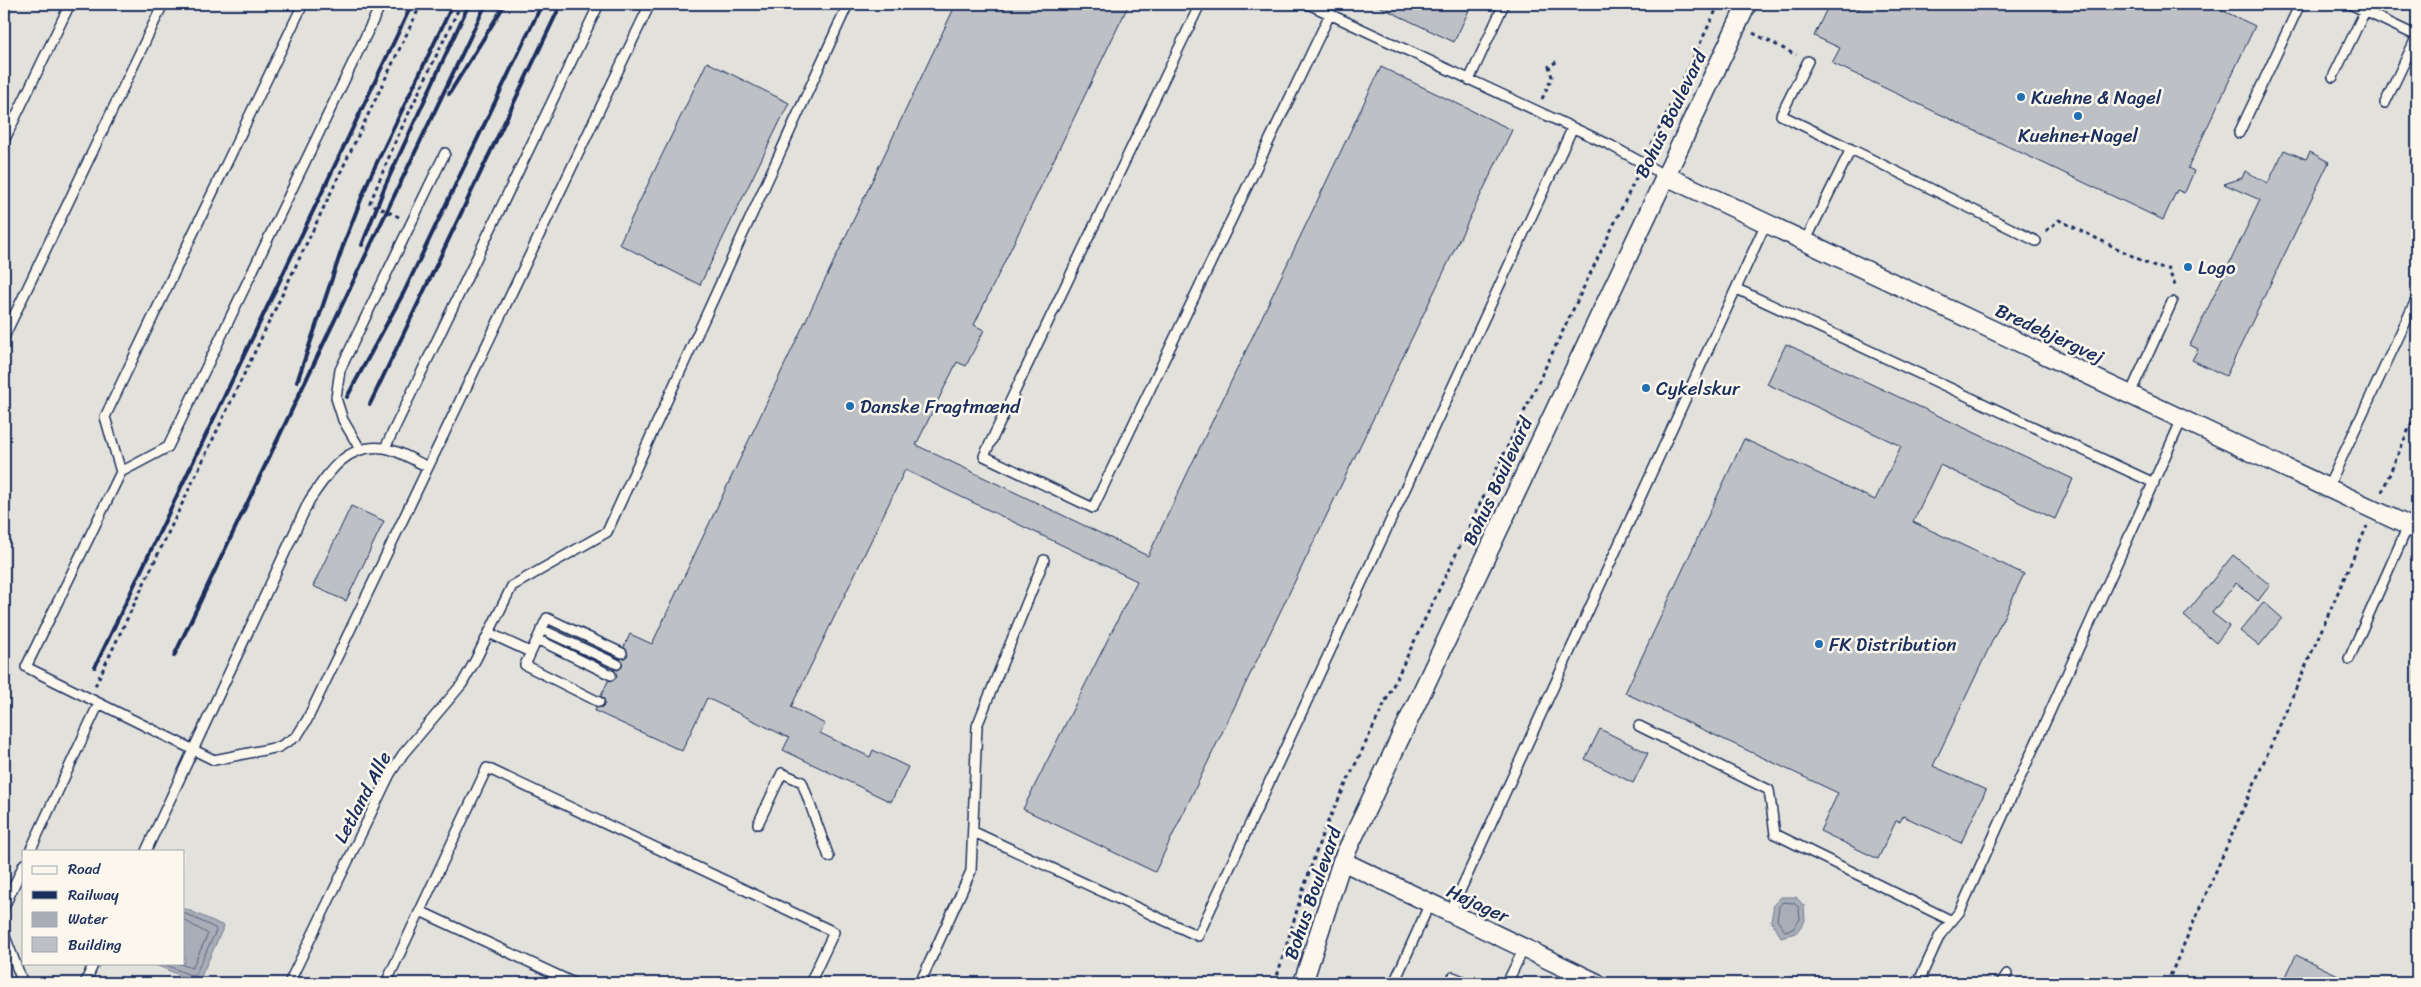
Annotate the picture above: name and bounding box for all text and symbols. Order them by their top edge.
street label: Bohus Boulevard [1625,43,1717,184]
place label: Kuehne & Nagel [2031,81,2162,114]
marker: Kuehne & Nagel [2015,91,2027,103]
marker: Kuehne+Nagel [2072,110,2084,122]
place label: Kuehne+Nagel [2018,119,2139,152]
place label: Logo [2198,251,2236,284]
marker: Logo [2182,261,2194,273]
street label: Bredebjergvej [1990,294,2111,373]
place label: Cykelskur [1656,372,1741,405]
marker: Cykelskur [1640,382,1652,394]
place label: Danske Fragtmænd [860,390,1022,423]
marker: Danske Fragtmænd [844,400,856,412]
street label: Bohus Boulevard [1453,410,1543,551]
place label: FK Distribution [1829,628,1957,661]
marker: FK Distribution [1813,638,1825,650]
street label: Letland Alle [324,745,401,849]
street label: Bohus Boulevard [1274,820,1351,964]
legend [22,850,185,964]
text: Road [68,856,101,882]
street label: Højager [1441,875,1516,933]
text: Railway [68,882,119,908]
text: Water [68,906,108,932]
text: Building [68,932,122,958]

